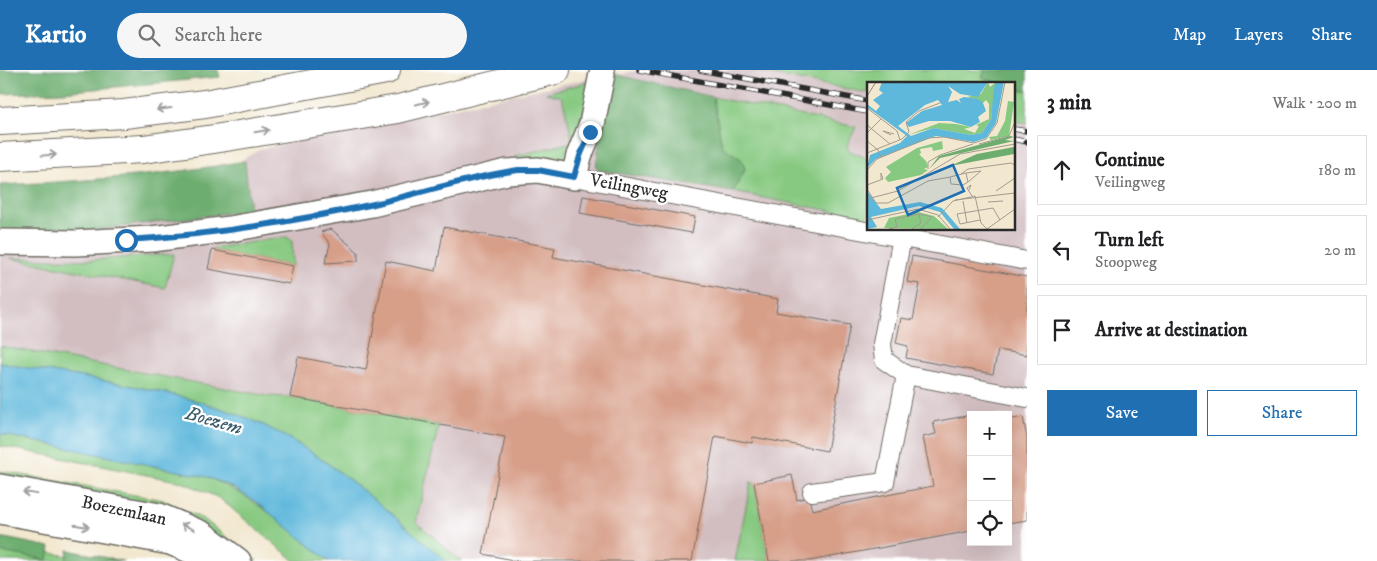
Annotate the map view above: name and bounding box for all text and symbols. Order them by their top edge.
search box [117,13,467,58]
text: Kartio [25,20,87,50]
icon: search [135,21,163,49]
text: Search here [175,24,262,47]
text: Map [1173,24,1206,46]
text: Layers [1234,24,1283,46]
text: Share [1311,24,1352,46]
inset map [867,82,1014,230]
text: 3 min [1047,90,1092,116]
text: Walk · 200 m [1273,93,1357,113]
one-way arrow [414,98,430,107]
one-way arrow [157,104,173,114]
route end [579,121,602,144]
one-way arrow [254,126,270,136]
text: Continue [1095,149,1165,172]
one-way arrow [40,150,56,160]
icon: ahead [1048,156,1076,184]
text: 180 m [1318,160,1356,180]
street label: Veilingweg [587,169,670,205]
text: Veilingweg [1095,172,1165,192]
route start [115,229,138,252]
text: Turn left [1095,229,1164,252]
icon: left [1048,236,1076,264]
text: 20 m [1324,240,1356,260]
text: Stoopweg [1095,252,1157,272]
icon: arrive [1048,316,1076,344]
text: Arrive at destination [1095,319,1247,342]
button: Save [1047,390,1197,436]
button: Share [1207,390,1357,436]
water label: Boezem [182,402,245,440]
map controls [967,411,1012,546]
button: + [967,411,1012,456]
button: − [967,456,1012,501]
one-way arrow [22,487,38,497]
street label: Boezemlaan [79,491,169,531]
button: locate [967,501,1012,546]
one-way arrow [74,522,90,532]
one-way arrow [181,522,196,532]

